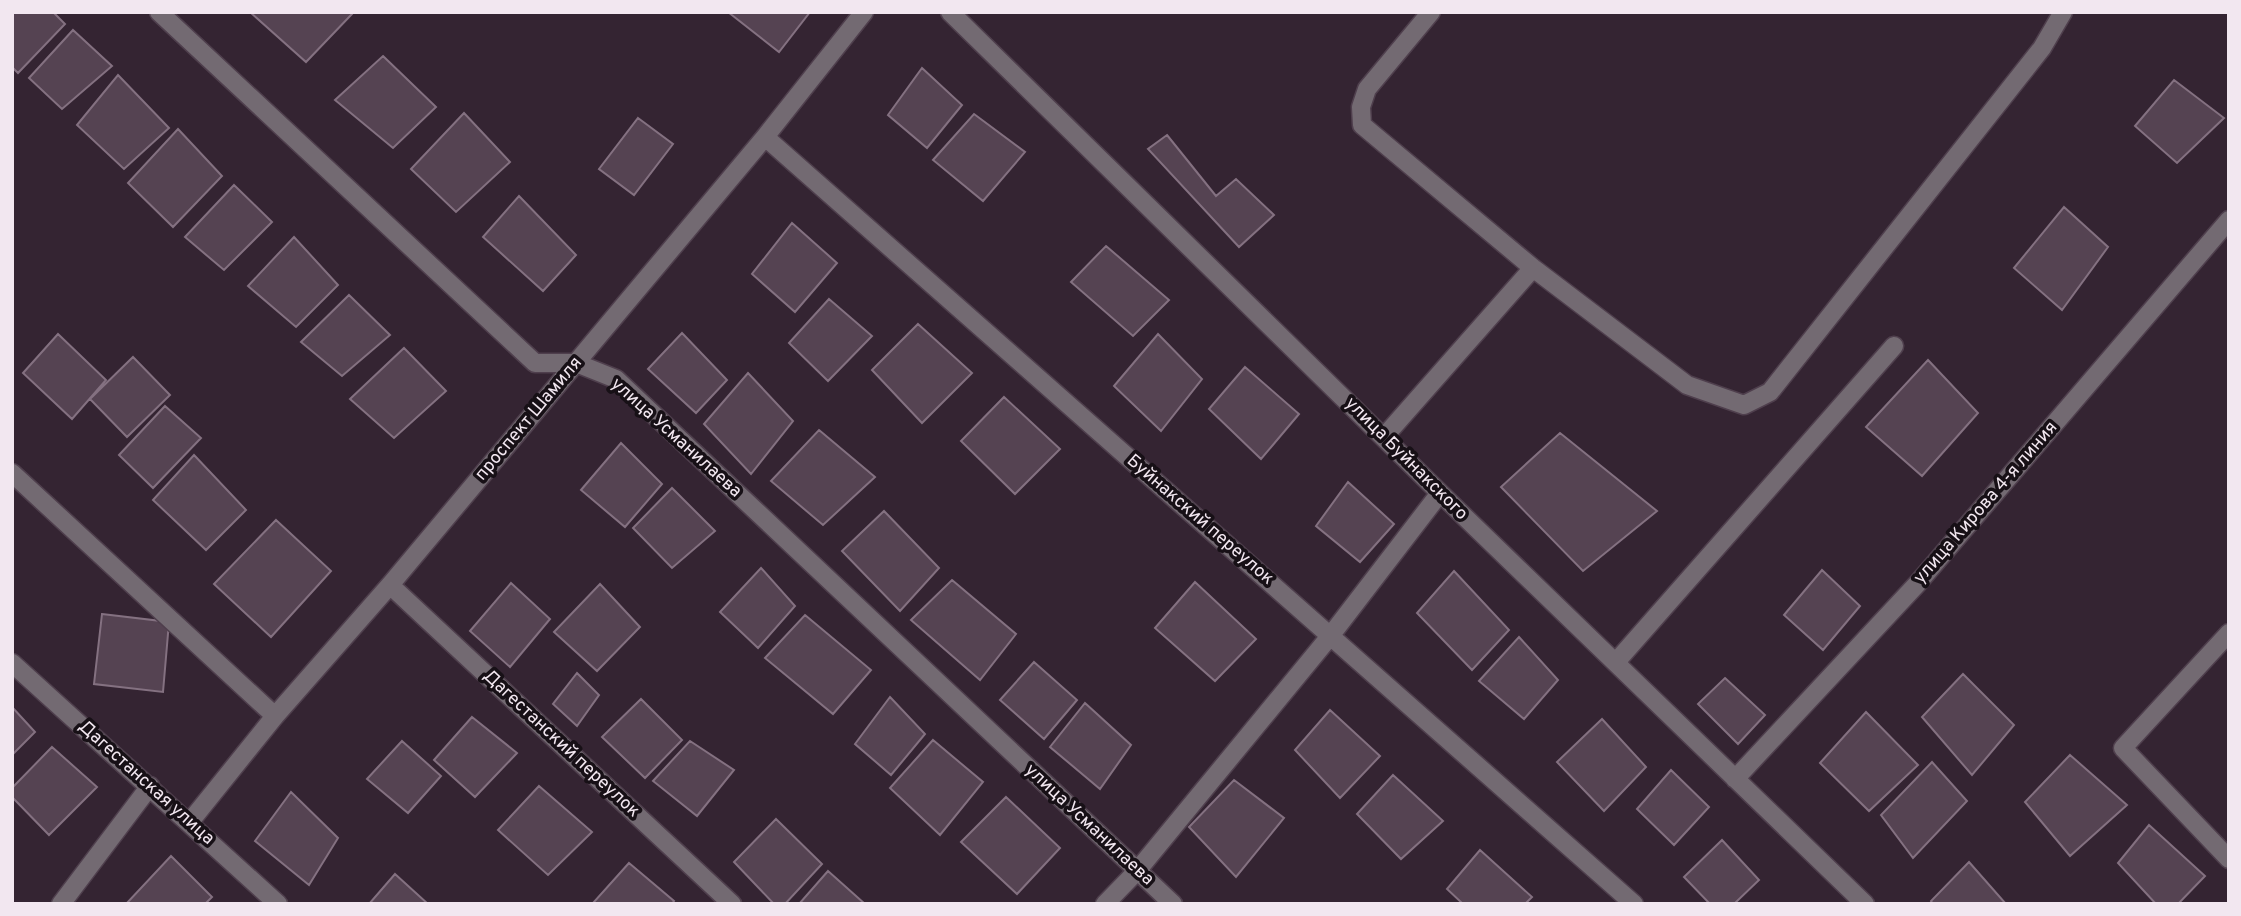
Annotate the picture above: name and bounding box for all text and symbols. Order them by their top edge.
street label: проспект Шамиля [470,352,588,486]
street label: улица Усманилаева [606,373,746,503]
street label: улица Буйнакского [1339,392,1473,526]
street label: улица Кирова 4-я линия [1909,417,2063,589]
street label: Буйнакский переулок [1121,450,1279,590]
street label: Дагестанский переулок [478,665,644,823]
street label: Дагестанская улица [73,716,219,850]
street label: улица Усманилаева [1019,759,1159,891]

